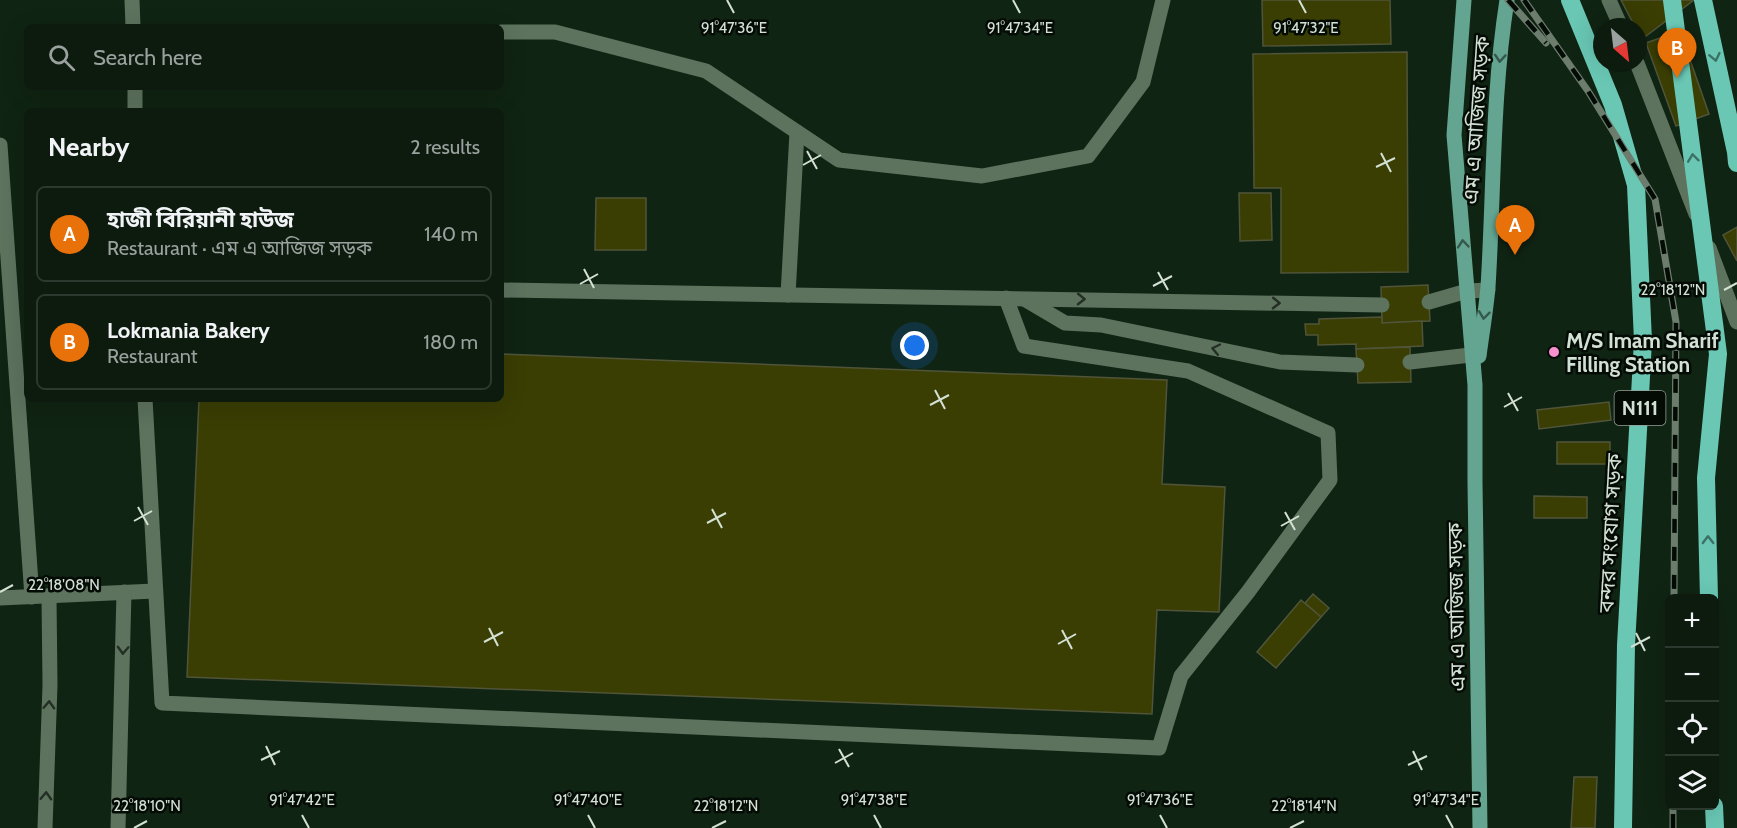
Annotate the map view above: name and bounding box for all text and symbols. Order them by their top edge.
north arrow [1593,18,1647,72]
text: 91°47'36"E [701,19,767,37]
text: 91°47'34"E [987,19,1053,37]
text: 91°47'32"E [1273,19,1339,37]
search box [24,24,504,90]
pin: B [1658,28,1696,78]
street label: এম এ আজিজ সড়ক [1458,34,1494,205]
icon: search [45,41,78,74]
text: Search here [93,44,202,71]
one-way arrow [1708,52,1721,62]
one-way arrow [1493,54,1506,63]
text: Nearby [48,131,129,163]
text: 2 results [410,135,480,159]
one-way arrow [1687,154,1699,163]
text: হাজী বিরিয়ানী হাউজ [107,206,294,233]
pin: A [1496,206,1534,255]
text: A [63,222,76,246]
text: 140 m [424,222,478,246]
text: Restaurant · এম এ আজিজ সড়ক [107,236,372,260]
one-way arrow [1457,239,1470,248]
text: 22°18'12"N [1641,281,1705,299]
one-way arrow [1077,293,1086,306]
one-way arrow [1272,296,1281,309]
one-way arrow [1479,311,1491,320]
text: Lokmania Bakery [107,317,270,344]
place label: M/S Imam Sharif Filling Station [1566,328,1719,377]
text: B [63,330,76,354]
text: 180 m [423,330,478,354]
your location [900,331,929,360]
one-way arrow [1211,343,1221,356]
text: Restaurant [107,344,198,368]
marker: M/S Imam Sharif Filling Station [1547,345,1561,359]
road number: N111 [1614,391,1666,425]
street label: বন্দর সংযোগ সড়ক [1593,452,1627,614]
street label: এম এ আজিজ সড়ক [1442,521,1470,692]
one-way arrow [1701,536,1714,545]
text: 22°18'08"N [28,576,100,594]
map controls [1665,594,1719,810]
button: + [1665,594,1719,648]
one-way arrow [116,646,129,655]
button: − [1665,648,1719,702]
one-way arrow [42,700,55,709]
button: locate [1665,702,1719,756]
button: layers [1665,756,1719,810]
one-way arrow [39,791,52,800]
text: 91°47'42"E [269,791,335,809]
text: 91°47'40"E [554,791,622,809]
text: 91°47'38"E [841,791,907,809]
text: 91°47'36"E [1127,791,1193,809]
text: 91°47'34"E [1413,791,1479,809]
text: 22°18'10"N [113,797,181,815]
text: 22°18'12"N [694,797,758,815]
text: 22°18'14"N [1271,797,1337,815]

